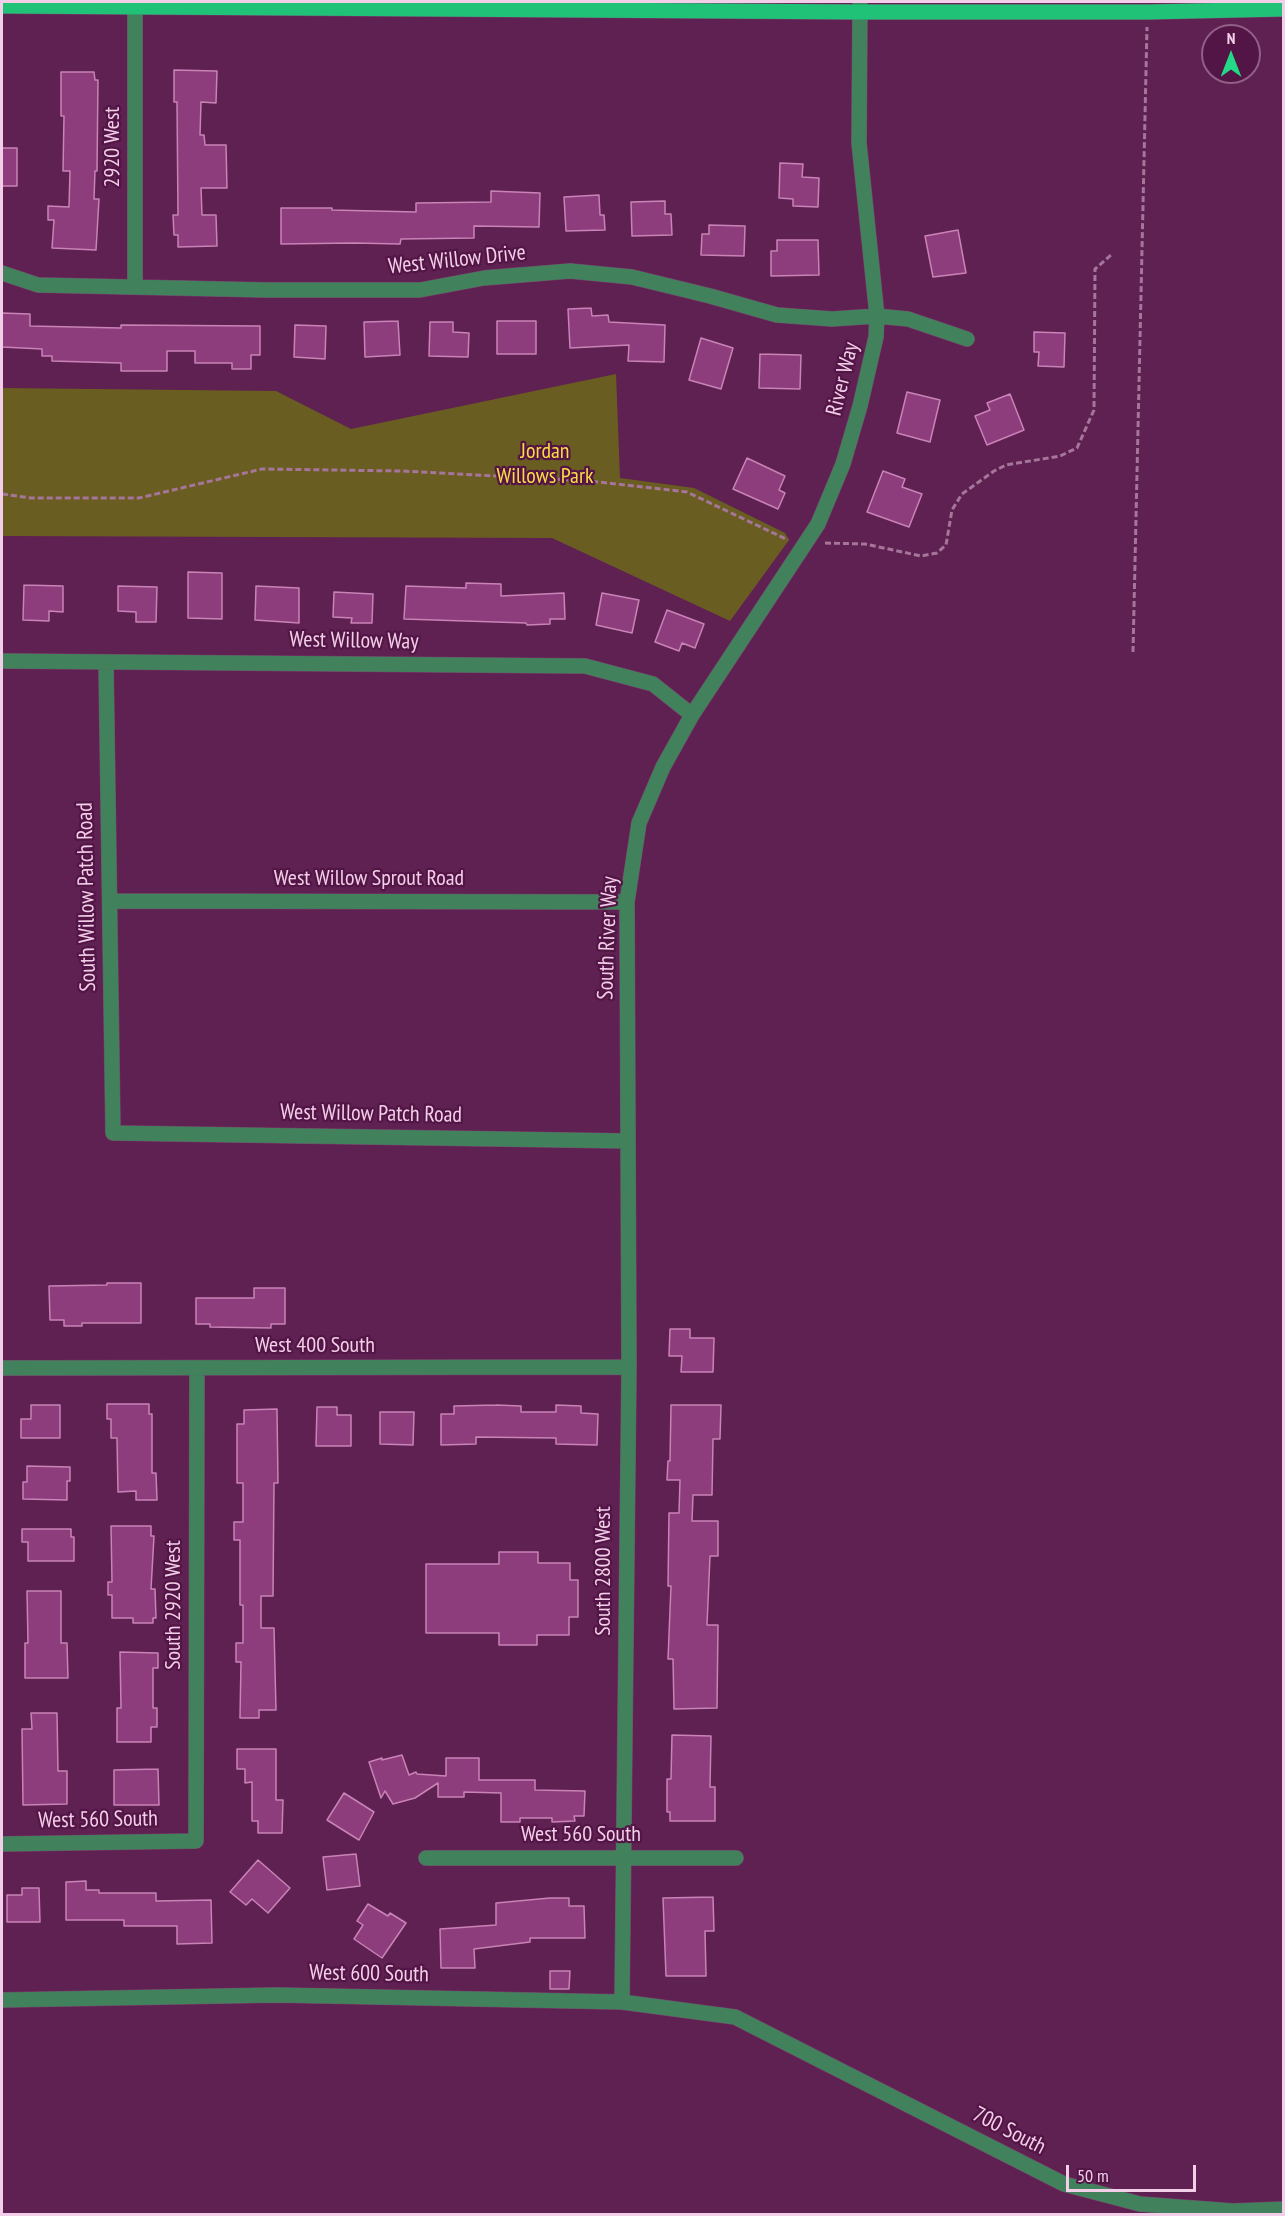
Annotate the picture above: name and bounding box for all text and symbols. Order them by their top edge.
north arrow [1201,24,1261,84]
text: N [1227,28,1235,48]
street label: 2920 West [100,107,126,187]
street label: West Willow Drive [387,240,527,280]
street label: River Way [821,340,865,418]
park label: Jordan Willows Park [497,439,593,490]
street label: West Willow Way [289,627,419,655]
street label: South Willow Patch Road [72,802,102,992]
street label: West Willow Sprout Road [274,866,464,892]
street label: South River Way [593,876,623,1000]
street label: West Willow Patch Road [280,1099,462,1129]
street label: West 400 South [255,1333,375,1359]
street label: South 2800 West [591,1506,617,1636]
street label: South 2920 West [161,1540,187,1670]
street label: West 560 South [38,1806,158,1834]
street label: West 560 South [521,1822,641,1848]
street label: West 600 South [309,1960,429,1988]
street label: 700 South [968,2101,1050,2161]
scale bar [1069,2153,1200,2191]
text: 50 m [1077,2164,1109,2187]

